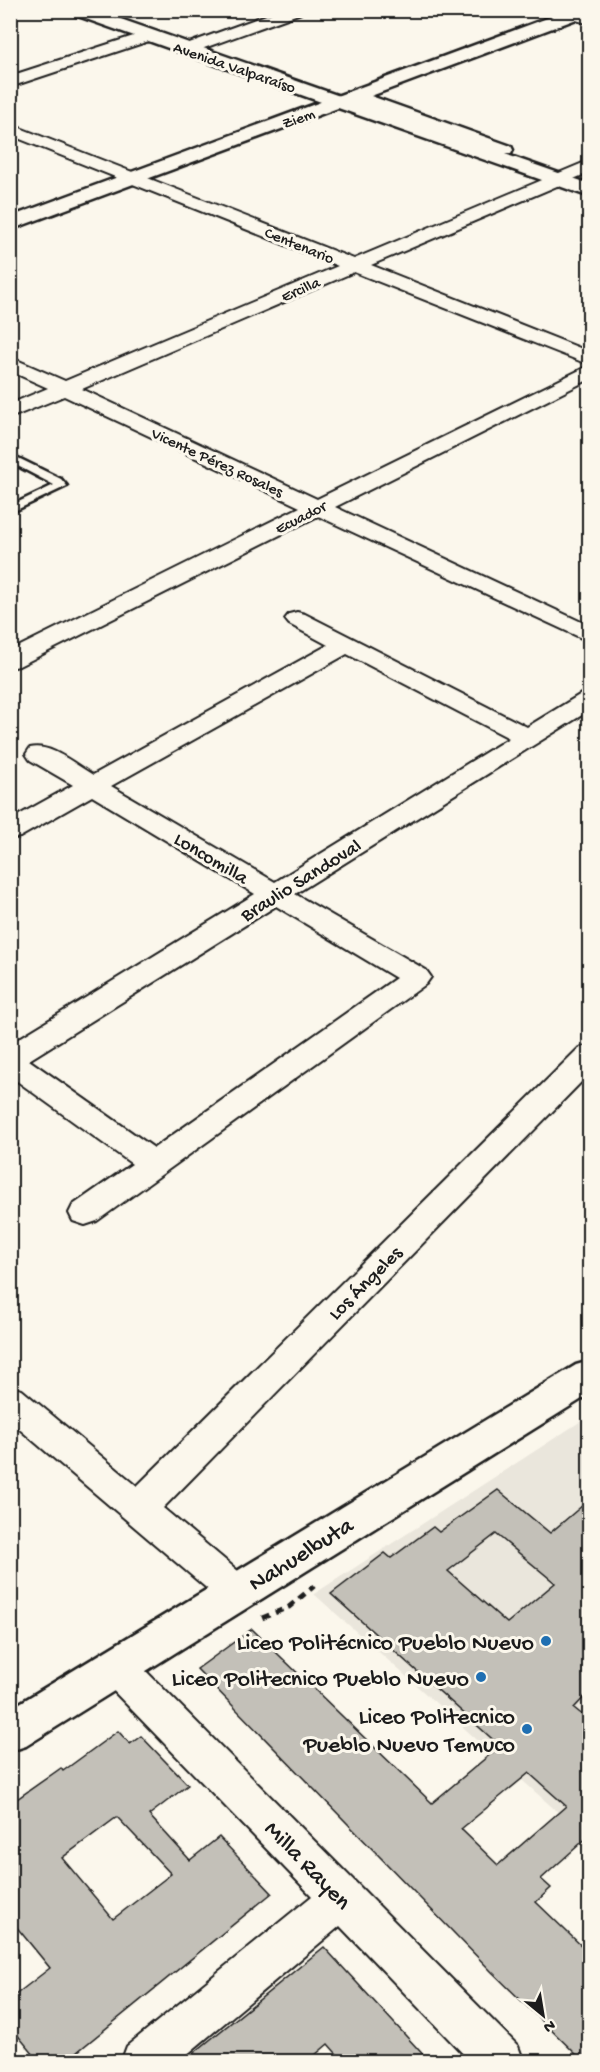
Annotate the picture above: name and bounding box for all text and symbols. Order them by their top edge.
street label: Avenida Valparaíso [170,39,298,99]
street label: Ziem [280,105,319,135]
street label: Centenario [261,225,336,270]
street label: Ercilla [279,274,325,308]
street label: Vicente Pérez Rosales [147,425,286,504]
street label: Ecuador [273,498,332,540]
street label: Loncomilla [169,829,252,892]
street label: Braulio Sandoval [236,836,366,929]
street label: Los Ángeles [323,1241,409,1326]
street label: Nahuelbuta [244,1512,360,1599]
place label: Liceo Politécnico Pueblo Nuevo [237,1630,534,1659]
marker: Liceo Politécnico Pueblo Nuevo [539,1634,553,1648]
place label: Liceo Politecnico Pueblo Nuevo [172,1666,469,1695]
marker: Liceo Politecnico Pueblo Nuevo [474,1670,488,1684]
place label: Liceo Politecnico Pueblo Nuevo Temuco [302,1704,515,1761]
marker: Liceo Politecnico Pueblo Nuevo Temuco [520,1722,534,1736]
street label: Milla Rayen [257,1816,357,1918]
north arrow [513,1985,573,2045]
text: N [539,2014,558,2036]

